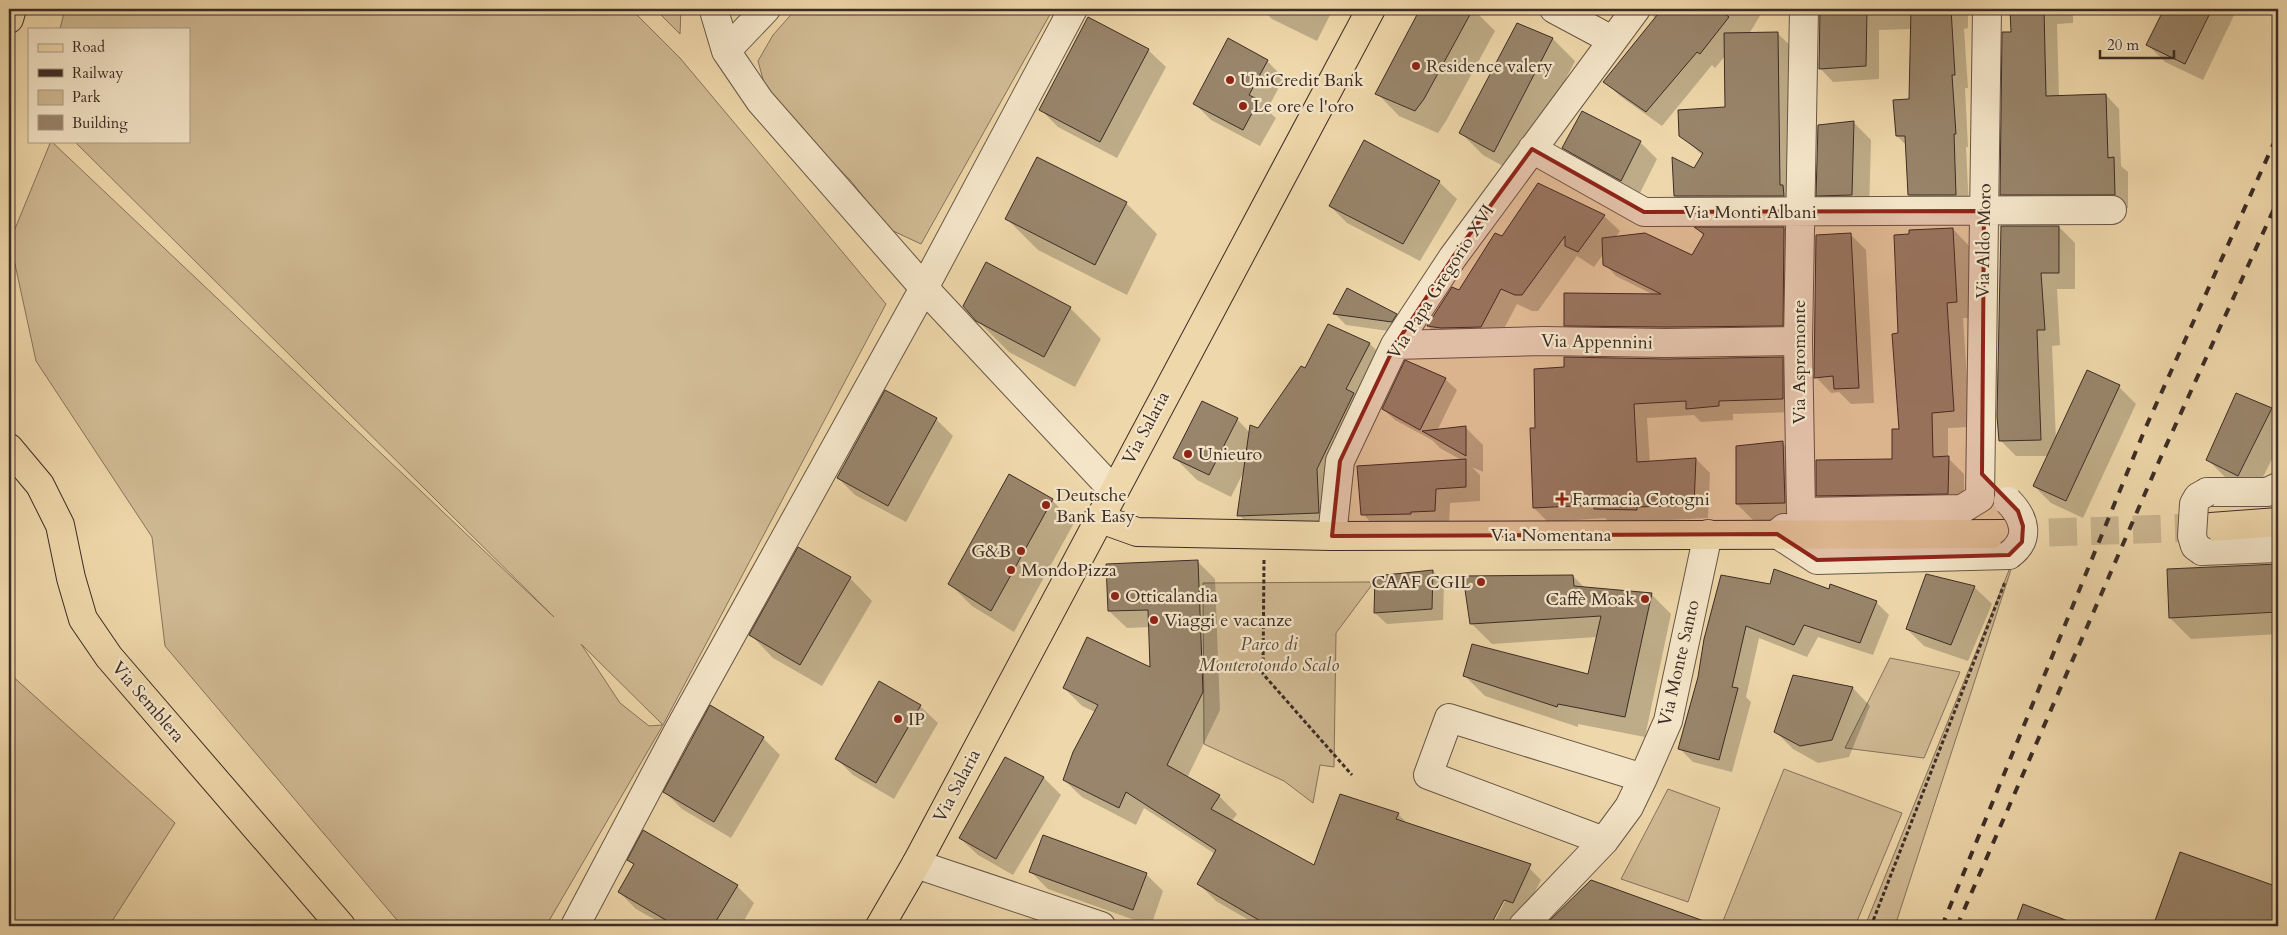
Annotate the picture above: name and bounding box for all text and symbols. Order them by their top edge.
legend [28,28,190,142]
scale bar [2100,28,2173,60]
text: 20 m [2107,35,2139,55]
text: Road [72,37,105,57]
place label: Residence valery [1426,54,1553,79]
marker: Residence valery [1410,60,1422,72]
text: Railway [72,63,123,83]
place label: UniCredit Bank [1240,68,1364,93]
marker: UniCredit Bank [1224,74,1236,86]
text: Park [72,87,101,107]
place label: Le ore e l'oro [1253,94,1354,119]
marker: Le ore e l'oro [1237,100,1249,112]
text: Building [72,113,128,133]
street label: Via Aldo Moro [1970,183,1998,299]
street label: Via Papa Gregorio XVI [1381,200,1501,364]
street label: Via Monti Albani [1683,200,1817,225]
street label: Via Aspromonte [1787,300,1812,424]
street label: Via Appennini [1541,329,1653,355]
street label: Via Salaria [1116,387,1176,469]
place label: Unieuro [1198,442,1263,467]
marker: Unieuro [1182,448,1194,460]
place label: Deutsche Bank Easy [1056,483,1136,529]
place label: Farmacia Cotogni [1572,487,1710,512]
marker: Farmacia Cotogni [1556,493,1568,505]
marker: Deutsche Bank Easy [1040,499,1052,511]
street label: Via Nomentana [1490,523,1612,548]
place label: G&B [971,539,1011,564]
marker: G&B [1015,545,1027,557]
place label: MondoPizza [1021,558,1117,583]
marker: MondoPizza [1005,564,1017,576]
place label: CAAF CGIL [1371,570,1471,595]
marker: CAAF CGIL [1475,576,1487,588]
place label: Otticalandia [1125,584,1218,609]
place label: Caffè Moak [1546,587,1635,612]
marker: Otticalandia [1109,590,1121,602]
marker: Caffè Moak [1639,593,1651,605]
street label: Via Monte Santo [1652,597,1706,729]
place label: Viaggi e vacanze [1164,608,1292,633]
marker: Viaggi e vacanze [1148,614,1160,626]
park label: Parco di Monterotondo Scalo [1199,632,1339,678]
street label: Via Semblera [106,656,190,748]
place label: IP [908,707,925,732]
marker: IP [892,713,904,725]
street label: Via Salaria [927,745,987,827]

